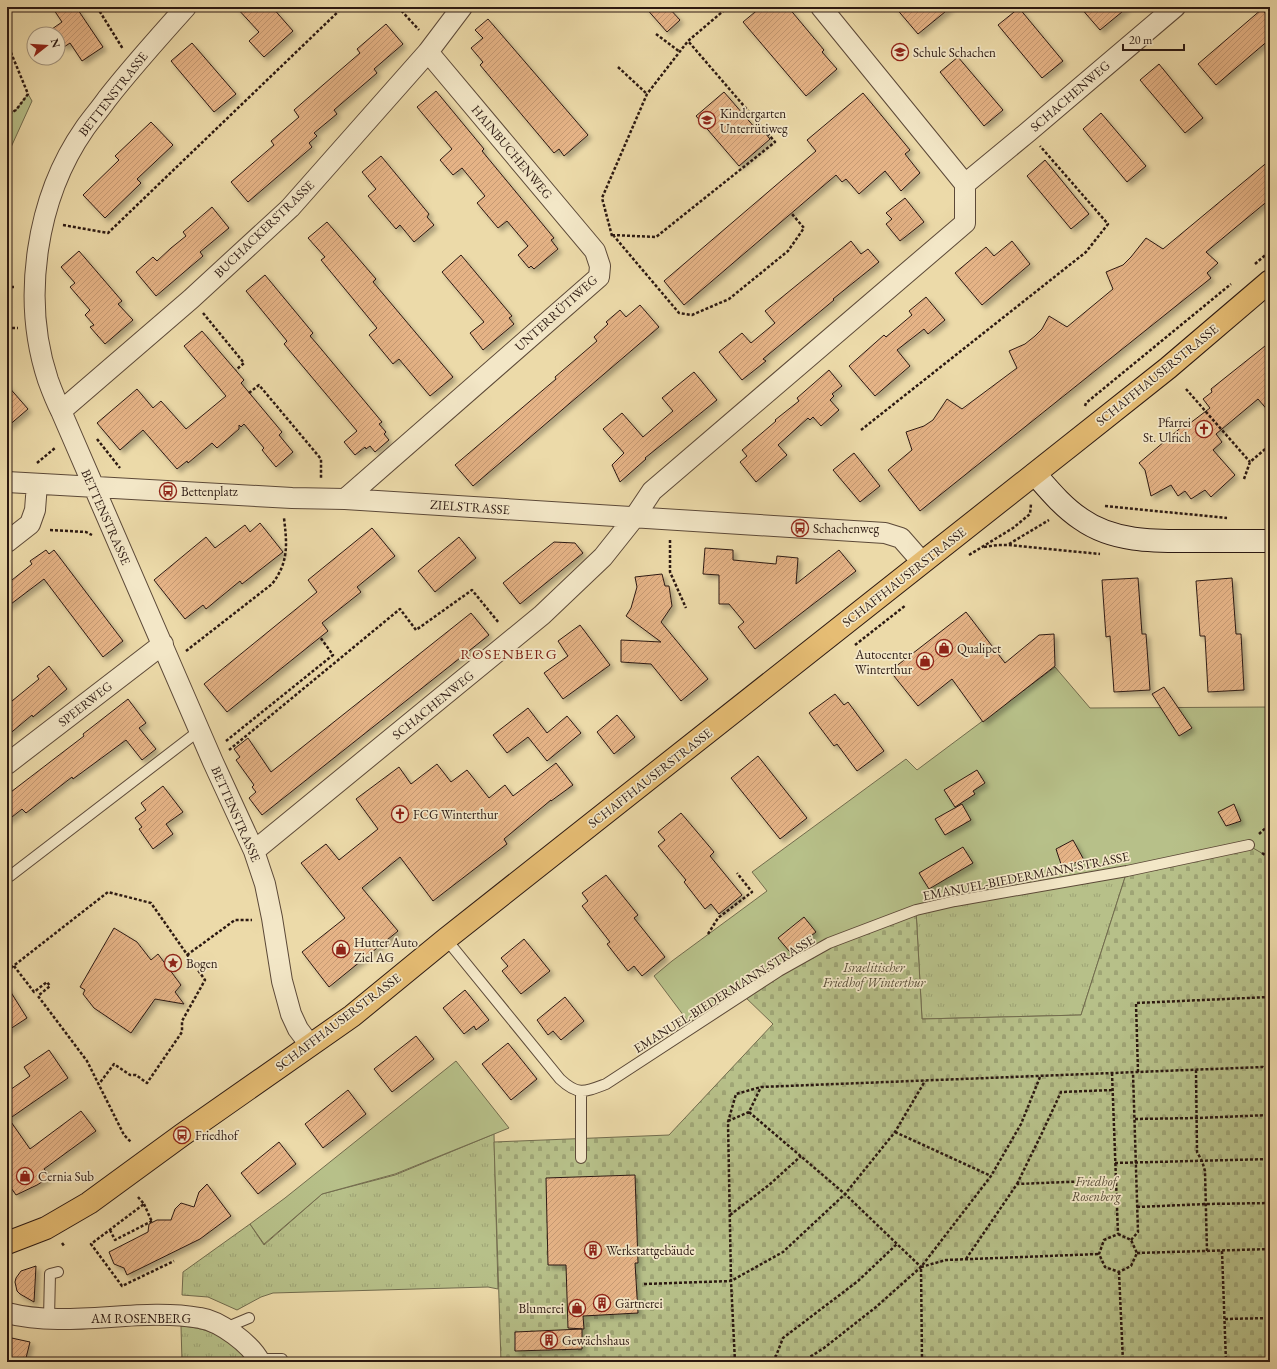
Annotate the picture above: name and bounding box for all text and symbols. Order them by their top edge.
north arrow [26,26,66,66]
scale bar [1123,26,1184,52]
text: 20 m [1129,32,1153,48]
text: N [48,37,64,49]
school or university icon: Schule Schachen [890,42,910,62]
place label: Schule Schachen [913,44,996,61]
street label: BETTENSTRASSE [75,48,151,140]
street label: SCHACHENWEG [1026,56,1114,135]
street label: HAINBUCHENWEG [468,102,557,203]
place label: Kindergarten Unterrütiweg [720,105,788,137]
school or university icon: Kindergarten Unterrütiweg [697,110,717,130]
street label: BUCHACKERSTRASSE [210,177,318,281]
street label: UNTERRÜTIWEG [511,271,601,355]
street label: SCHAFFHAUSERSTRASSE [1092,320,1222,430]
place label: Pfarrei St. Ulrich [1143,414,1191,446]
church icon: Pfarrei St. Ulrich [1194,419,1214,439]
street label: BETTENSTRASSE [77,467,135,567]
bus stop icon: Bettenplatz [158,481,178,501]
place label: Bettenplatz [181,483,238,500]
street label: ZIELSTRASSE [429,496,511,518]
bus stop icon: Schachenweg [790,518,810,538]
place label: Schachenweg [813,520,879,537]
street label: SCHAFFHAUSERSTRASSE [839,523,969,631]
shop icon: Qualipet [934,638,954,658]
place label: Qualipet [957,640,1001,657]
district label: ROSENBERG [460,644,558,663]
place label: Autocenter Winterthur [854,646,913,678]
shop icon: Autocenter Winterthur [915,651,935,671]
street label: SCHACHENWEG [389,666,478,743]
street label: SPEERWEG [54,677,116,731]
street label: SCHAFFHAUSERSTRASSE [585,724,715,832]
street label: BETTENSTRASSE [207,764,265,864]
church icon: FCG Winterthur [390,804,410,824]
place label: FCG Winterthur [413,806,499,823]
street label: EMANUEL-BIEDERMANN-STRASSE [921,848,1131,904]
street label: EMANUEL-BIEDERMANN-STRASSE [630,931,818,1057]
place label: Hutter Auto Ziel AG [354,934,418,966]
shop icon: Hutter Auto Ziel AG [331,939,351,959]
place icon: Bogen [163,953,183,973]
place label: Bogen [186,955,218,972]
park label: Israelitischer Friedhof Winterthur [822,959,926,991]
street label: SCHAFFHAUSERSTRASSE [272,969,404,1075]
bus stop icon: Friedhof [172,1125,192,1145]
place label: Friedhof [195,1127,240,1144]
shop icon: Cernia Sub [15,1166,35,1186]
place label: Cernia Sub [38,1168,94,1185]
park label: Friedhof Rosenberg [1071,1173,1121,1205]
building icon: Werkstattgebäude [583,1240,603,1260]
place label: Werkstattgebäude [606,1242,695,1259]
building icon: Gärtnerei [592,1293,612,1313]
place label: Gärtnerei [615,1295,663,1312]
shop icon: Blumerei [567,1298,587,1318]
place label: Blumerei [519,1300,564,1317]
street label: AM ROSENBERG [90,1310,191,1327]
building icon: Gewächshaus [539,1330,559,1350]
place label: Gewächshaus [562,1332,630,1349]

